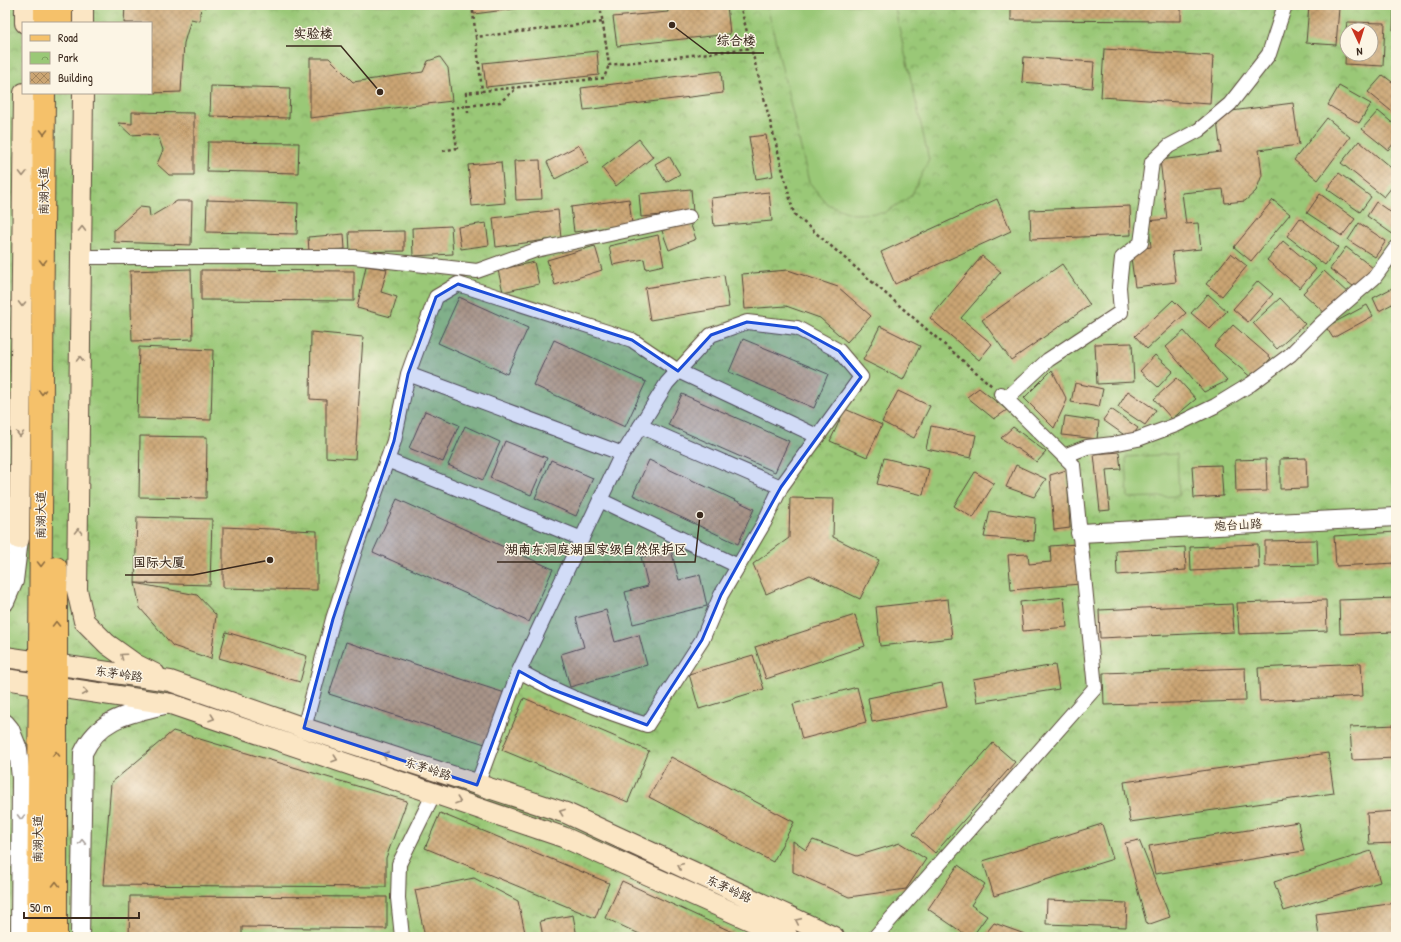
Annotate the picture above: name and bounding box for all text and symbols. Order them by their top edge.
callout: 实验楼 [286,21,341,46]
legend [22,22,152,94]
north arrow [1339,22,1379,62]
text: 实验楼 [293,24,333,42]
callout: 综合楼 [709,28,764,53]
text: Road [58,29,78,46]
text: 综合楼 [716,31,756,49]
text: N [1356,45,1363,59]
text: Park [58,49,78,66]
text: Building [58,69,93,86]
one-way arrow [40,129,48,135]
street label: 南湖大道 [35,167,52,215]
one-way arrow [19,171,27,177]
one-way arrow [78,226,86,232]
one-way arrow [39,259,47,265]
one-way arrow [18,301,26,307]
one-way arrow [76,356,84,362]
one-way arrow [38,389,46,395]
one-way arrow [16,431,24,437]
street label: 南湖大道 [32,491,49,539]
street label: 炮台山路 [1214,515,1262,534]
one-way arrow [73,528,82,534]
callout: 湖南东洞庭湖国家级自然保护区 [497,537,695,562]
text: 湖南东洞庭湖国家级自然保护区 [505,540,687,558]
callout: 国际大厦 [125,550,193,575]
text: 国际大厦 [133,553,185,571]
one-way arrow [37,561,45,567]
one-way arrow [52,621,60,627]
one-way arrow [121,654,128,661]
street label: 东茅岭路 [94,662,144,685]
one-way arrow [82,687,88,696]
one-way arrow [208,713,215,721]
one-way arrow [52,751,61,757]
one-way arrow [382,751,389,760]
street label: 东茅岭路 [403,753,454,784]
one-way arrow [331,755,338,763]
one-way arrow [454,796,461,805]
one-way arrow [558,809,565,817]
one-way arrow [17,814,25,820]
street label: 南湖大道 [29,815,46,863]
one-way arrow [77,839,86,845]
one-way arrow [677,863,684,871]
street label: 东茅岭路 [704,871,755,906]
one-way arrow [52,881,60,887]
scale bar [24,894,139,920]
text: 50 m [30,899,51,916]
one-way arrow [795,918,803,926]

